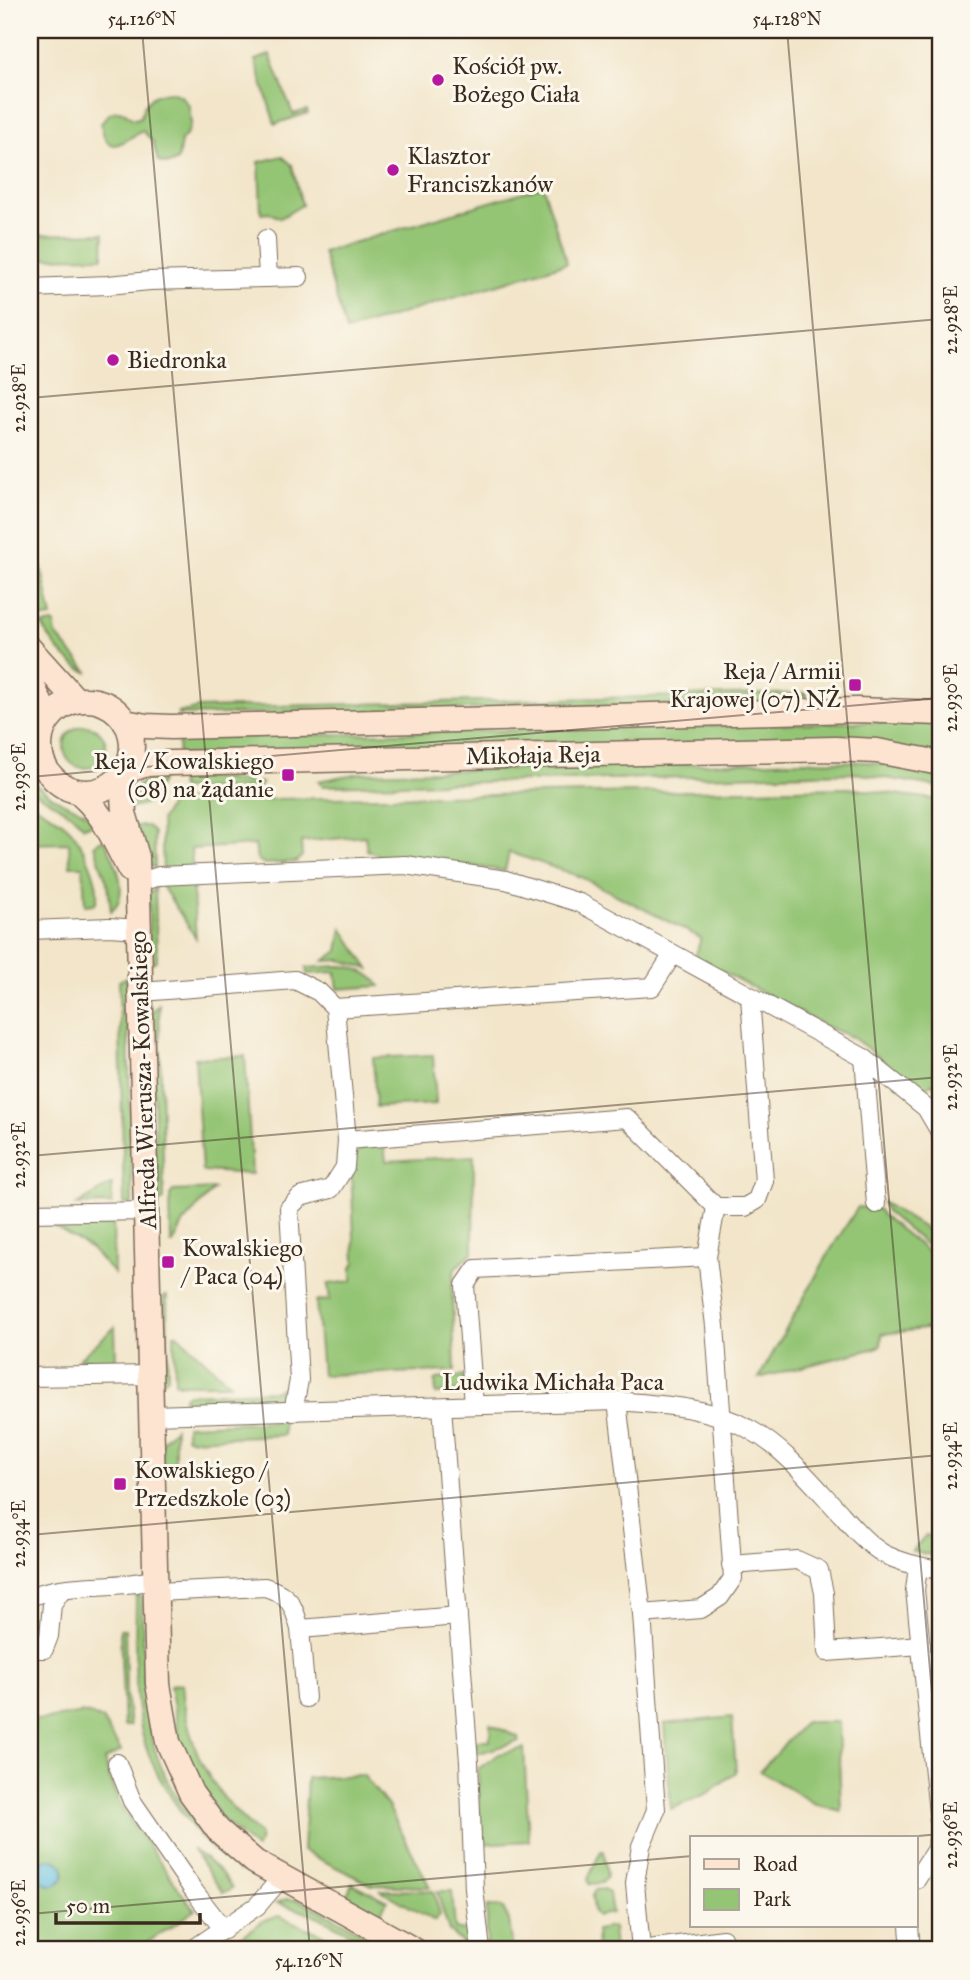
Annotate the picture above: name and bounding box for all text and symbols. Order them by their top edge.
text: 54.126°N [107,8,177,30]
text: 54.128°N [752,8,822,30]
place label: Kościół pw. Bożego Ciała [452,51,580,109]
marker: Kościół pw. Bożego Ciała [430,72,446,88]
place label: Klasztor Franciszkanów [407,141,554,199]
marker: Klasztor Franciszkanów [385,162,401,178]
text: 22.928°E [940,285,962,355]
place label: Biedronka [127,345,228,375]
marker: Biedronka [105,352,121,368]
text: 22.928°E [8,363,30,433]
place label: Reja / Armii Krajowej (07) NŻ [670,656,841,714]
text: 22.930°E [940,664,962,732]
marker: Reja / Armii Krajowej (07) NŻ [847,677,863,693]
street label: Mikołaja Reja [465,739,602,771]
text: 22.930°E [8,743,30,811]
place label: Reja / Kowalskiego (08) na żądanie [94,746,274,804]
marker: Reja / Kowalskiego (08) na żądanie [280,767,296,783]
street label: Alfreda Wierusza-Kowalskiego [123,930,163,1231]
text: 22.932°E [940,1043,962,1110]
text: 22.932°E [8,1121,30,1188]
place label: Kowalskiego / Paca (04) [180,1233,303,1291]
marker: Kowalskiego / Paca (04) [160,1254,176,1270]
street label: Ludwika Michała Paca [442,1367,665,1397]
text: 22.934°E [940,1422,962,1490]
place label: Kowalskiego / Przedszkole (03) [134,1455,291,1513]
marker: Kowalskiego / Przedszkole (03) [112,1476,128,1492]
text: 22.934°E [8,1500,30,1568]
text: 22.936°E [940,1801,962,1869]
legend [690,1836,918,1927]
text: Road [753,1851,798,1877]
text: 22.936°E [8,1879,30,1947]
scale bar [56,1882,200,1926]
text: Park [753,1886,791,1912]
text: 50 m [66,1893,111,1919]
text: 54.126°N [274,1950,344,1972]

